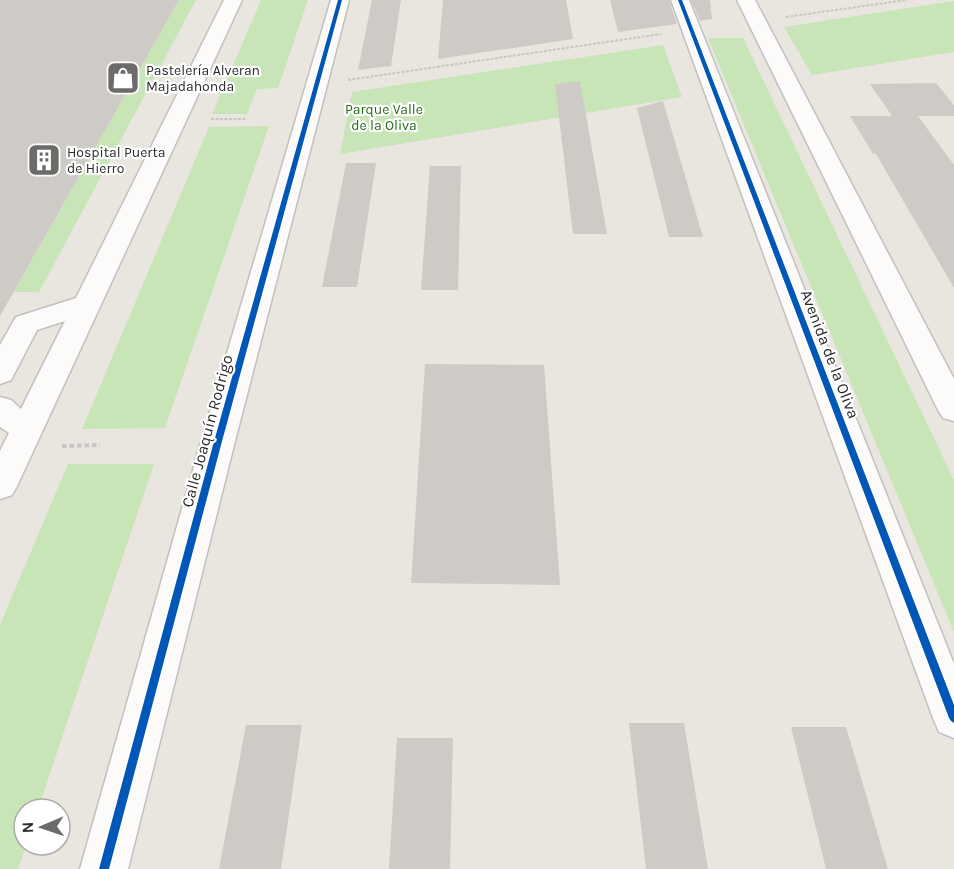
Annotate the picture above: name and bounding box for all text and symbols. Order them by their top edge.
shop icon: Pastelería Alveran Majadahonda [105,60,141,96]
place label: Pastelería Alveran Majadahonda [146,62,260,95]
park label: Parque Valle de la Oliva [345,101,423,134]
building icon: Hospital Puerta de Hierro [26,142,62,178]
place label: Hospital Puerta de Hierro [67,144,165,177]
street label: Avenida de la Oliva [797,287,863,421]
street label: Calle Joaquín Rodrigo [177,353,237,509]
north arrow [12,797,72,857]
text: N [18,821,37,834]

